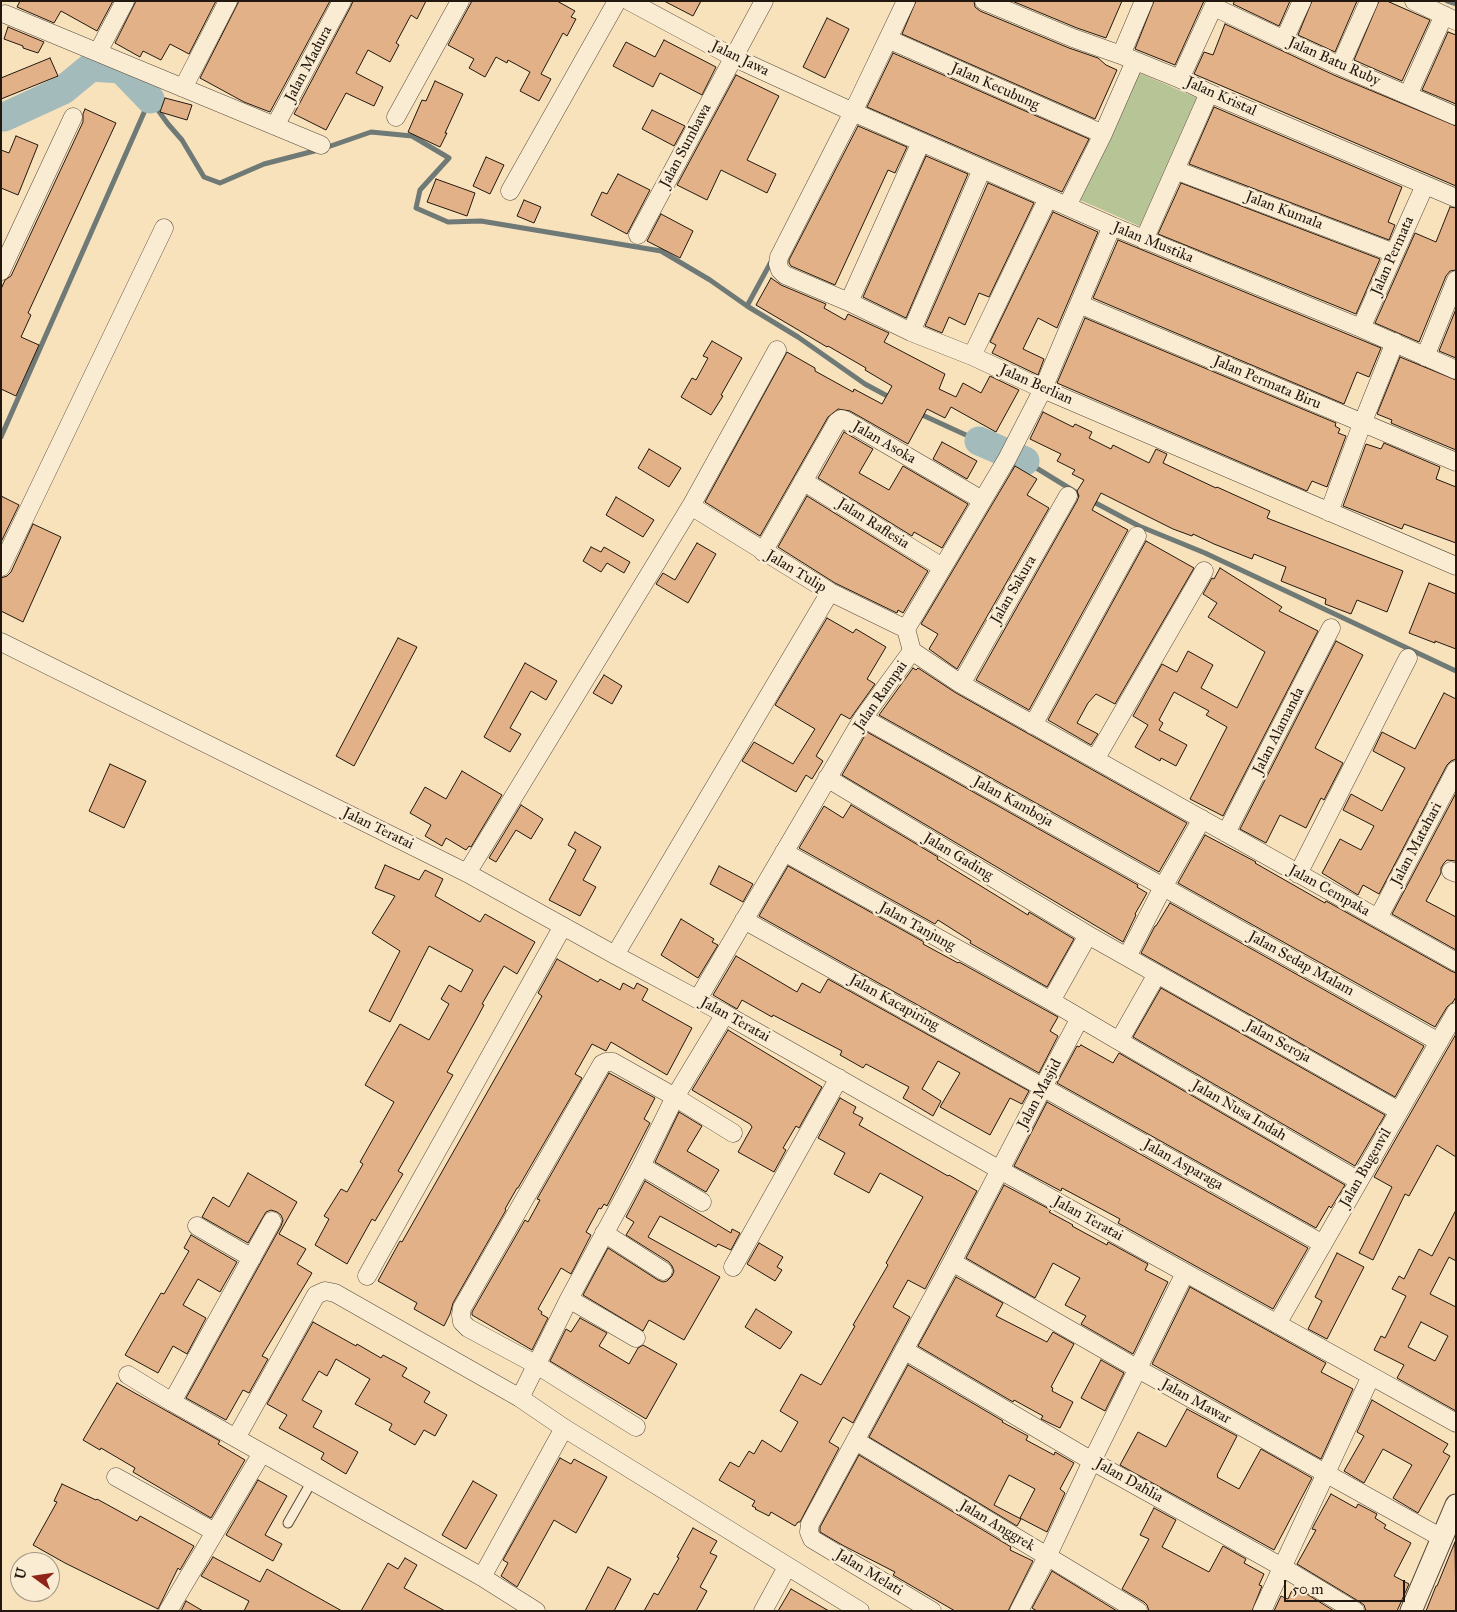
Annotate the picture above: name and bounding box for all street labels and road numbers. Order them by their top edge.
street label: Jalan Madura [282,23,336,105]
street label: Jalan Batu Ruby [1285,34,1383,90]
street label: Jalan Jawa [708,37,772,81]
street label: Jalan Kecubung [948,59,1042,115]
street label: Jalan Kristal [1183,73,1259,121]
street label: Jalan Sumbawa [656,101,716,191]
street label: Jalan Kumala [1243,188,1325,234]
street label: Jalan Permata [1368,214,1418,298]
street label: Jalan Mustika [1110,219,1196,267]
street label: Jalan Permata Biru [1210,352,1324,414]
street label: Jalan Berlian [997,361,1075,409]
street label: Jalan Asoka [849,418,919,468]
street label: Jalan Raflesia [834,495,912,553]
street label: Jalan Tulip [762,547,830,597]
street label: Jalan Sakura [987,553,1041,627]
street label: Jalan Rampai [850,658,912,734]
street label: Jalan Alamanda [1249,685,1309,777]
street label: Jalan Kamboja [970,773,1056,831]
street label: Jalan Matahari [1388,799,1446,889]
street label: Jalan Teratai [340,804,416,854]
street label: Jalan Gading [920,829,996,885]
street label: Jalan Cempaka [1285,861,1373,921]
street label: Jalan Tanjung [876,899,958,955]
street label: Jalan Sedap Malam [1245,928,1357,1000]
street label: Jalan Kacapiring [846,971,942,1035]
street label: Jalan Teratai [697,994,773,1046]
street label: Jalan Seroja [1242,1017,1314,1067]
street label: Jalan Masjid [1014,1056,1066,1132]
street label: Jalan Nusa Indah [1189,1077,1289,1145]
street label: Jalan Bugenvil [1336,1125,1396,1211]
street label: Jalan Asparaga [1140,1136,1226,1194]
street label: Jalan Teratai [1050,1193,1126,1245]
street label: Jalan Mawar [1158,1375,1234,1429]
street label: Jalan Dahlia [1092,1455,1166,1507]
street label: Jalan Anggrek [956,1496,1038,1556]
street label: Jalan Melati [832,1546,906,1600]

